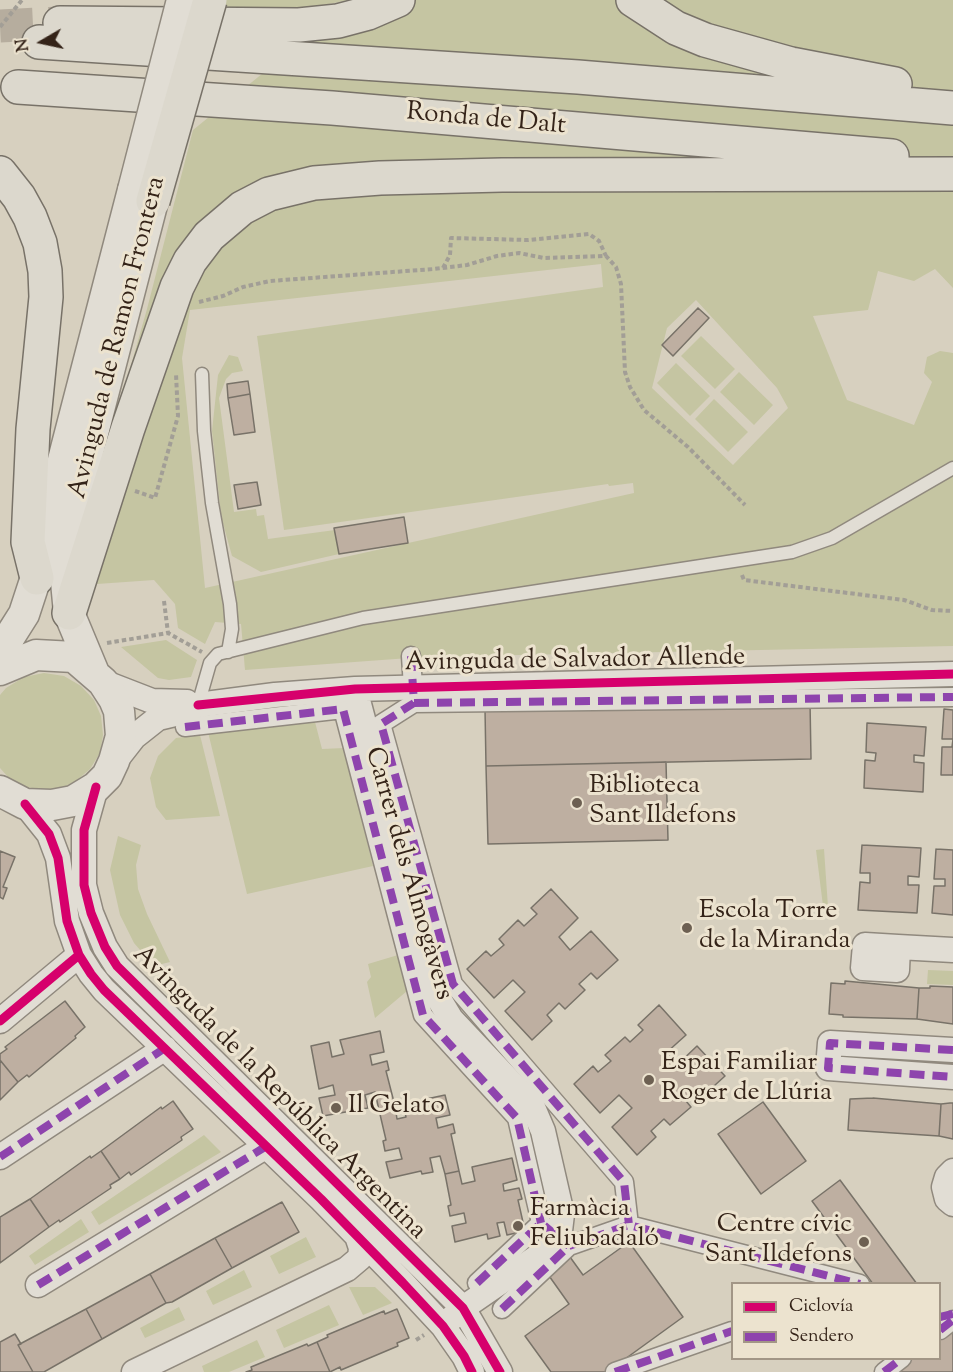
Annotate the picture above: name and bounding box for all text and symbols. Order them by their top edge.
north arrow [12,12,72,72]
text: N [11,37,36,53]
street label: Ronda de Dalt [405,98,567,144]
street label: Avinguda de Ramon Frontera [64,174,174,502]
street label: Avinguda de Salvador Allende [404,643,746,681]
street label: Carrer dels Almogàvers [356,744,458,1004]
place label: Biblioteca Sant Ildefons [589,772,736,834]
marker: Biblioteca Sant Ildefons [570,796,584,810]
place label: Escola Torre de la Miranda [699,897,851,958]
marker: Escola Torre de la Miranda [680,921,694,935]
street label: Avinguda de la República Argentina [124,940,432,1248]
place label: Espai Familiar Roger de Llúria [661,1049,832,1110]
marker: Espai Familiar Roger de Llúria [642,1073,656,1087]
place label: Il Gelato [348,1092,445,1124]
marker: Il Gelato [329,1101,343,1115]
place label: Farmàcia Feliubadaló [530,1195,659,1256]
place label: Centre cívic Sant Ildefons [705,1211,852,1272]
marker: Farmàcia Feliubadaló [511,1219,525,1233]
marker: Centre cívic Sant Ildefons [857,1235,871,1249]
legend [731,1282,941,1360]
text: Ciclovía [789,1294,853,1320]
text: Sendero [789,1324,854,1350]

